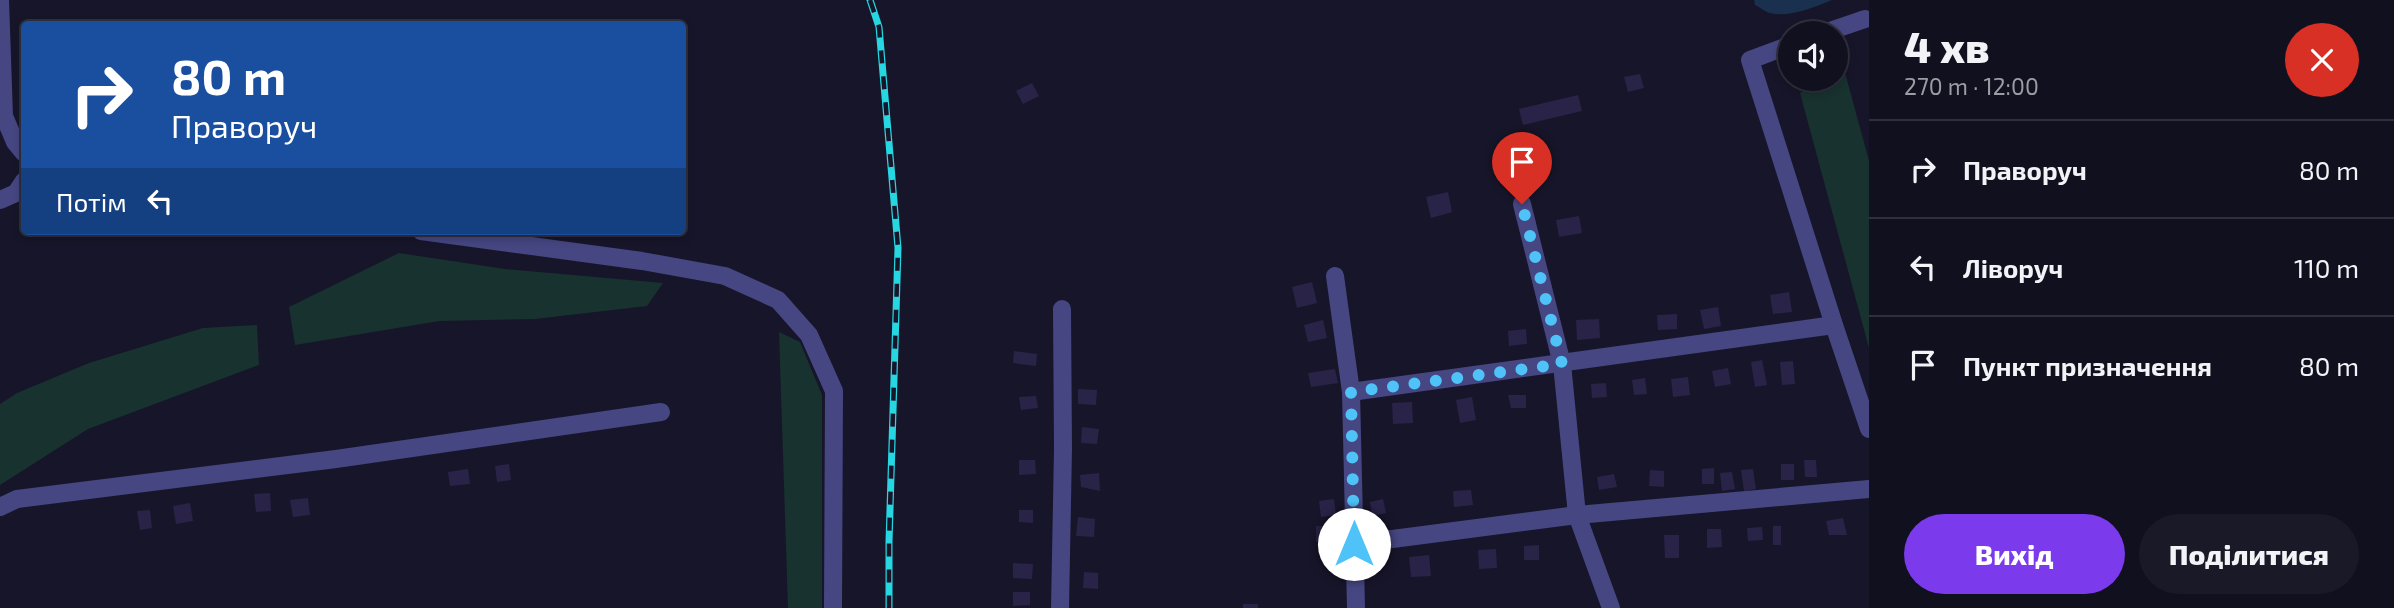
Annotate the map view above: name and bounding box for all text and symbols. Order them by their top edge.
map controls [1778,21,1848,91]
button: sound [1778,21,1848,91]
text: 4 хв [1904,21,1989,71]
button: close [2285,23,2359,97]
text: 80 m [171,46,286,105]
icon: right [56,49,147,140]
text: 270 m · 12:00 [1904,72,2039,100]
text: Праворуч [171,106,317,144]
pin [1492,132,1552,204]
icon: arrive [1503,143,1541,181]
icon: right [1904,150,1942,188]
text: Праворуч [1963,154,2087,185]
text: 80 m [2299,154,2359,185]
icon: left [141,182,179,220]
text: Потім [56,186,127,217]
icon: left [1904,248,1942,286]
text: Ліворуч [1963,252,2063,283]
text: 110 m [2294,252,2359,283]
icon: arrive [1904,346,1942,384]
text: Пункт призначення [1963,350,2212,381]
text: 80 m [2299,350,2359,381]
position arrow [1317,507,1391,581]
button: Вихід [1904,514,2125,594]
button: Поділитися [2139,514,2359,594]

